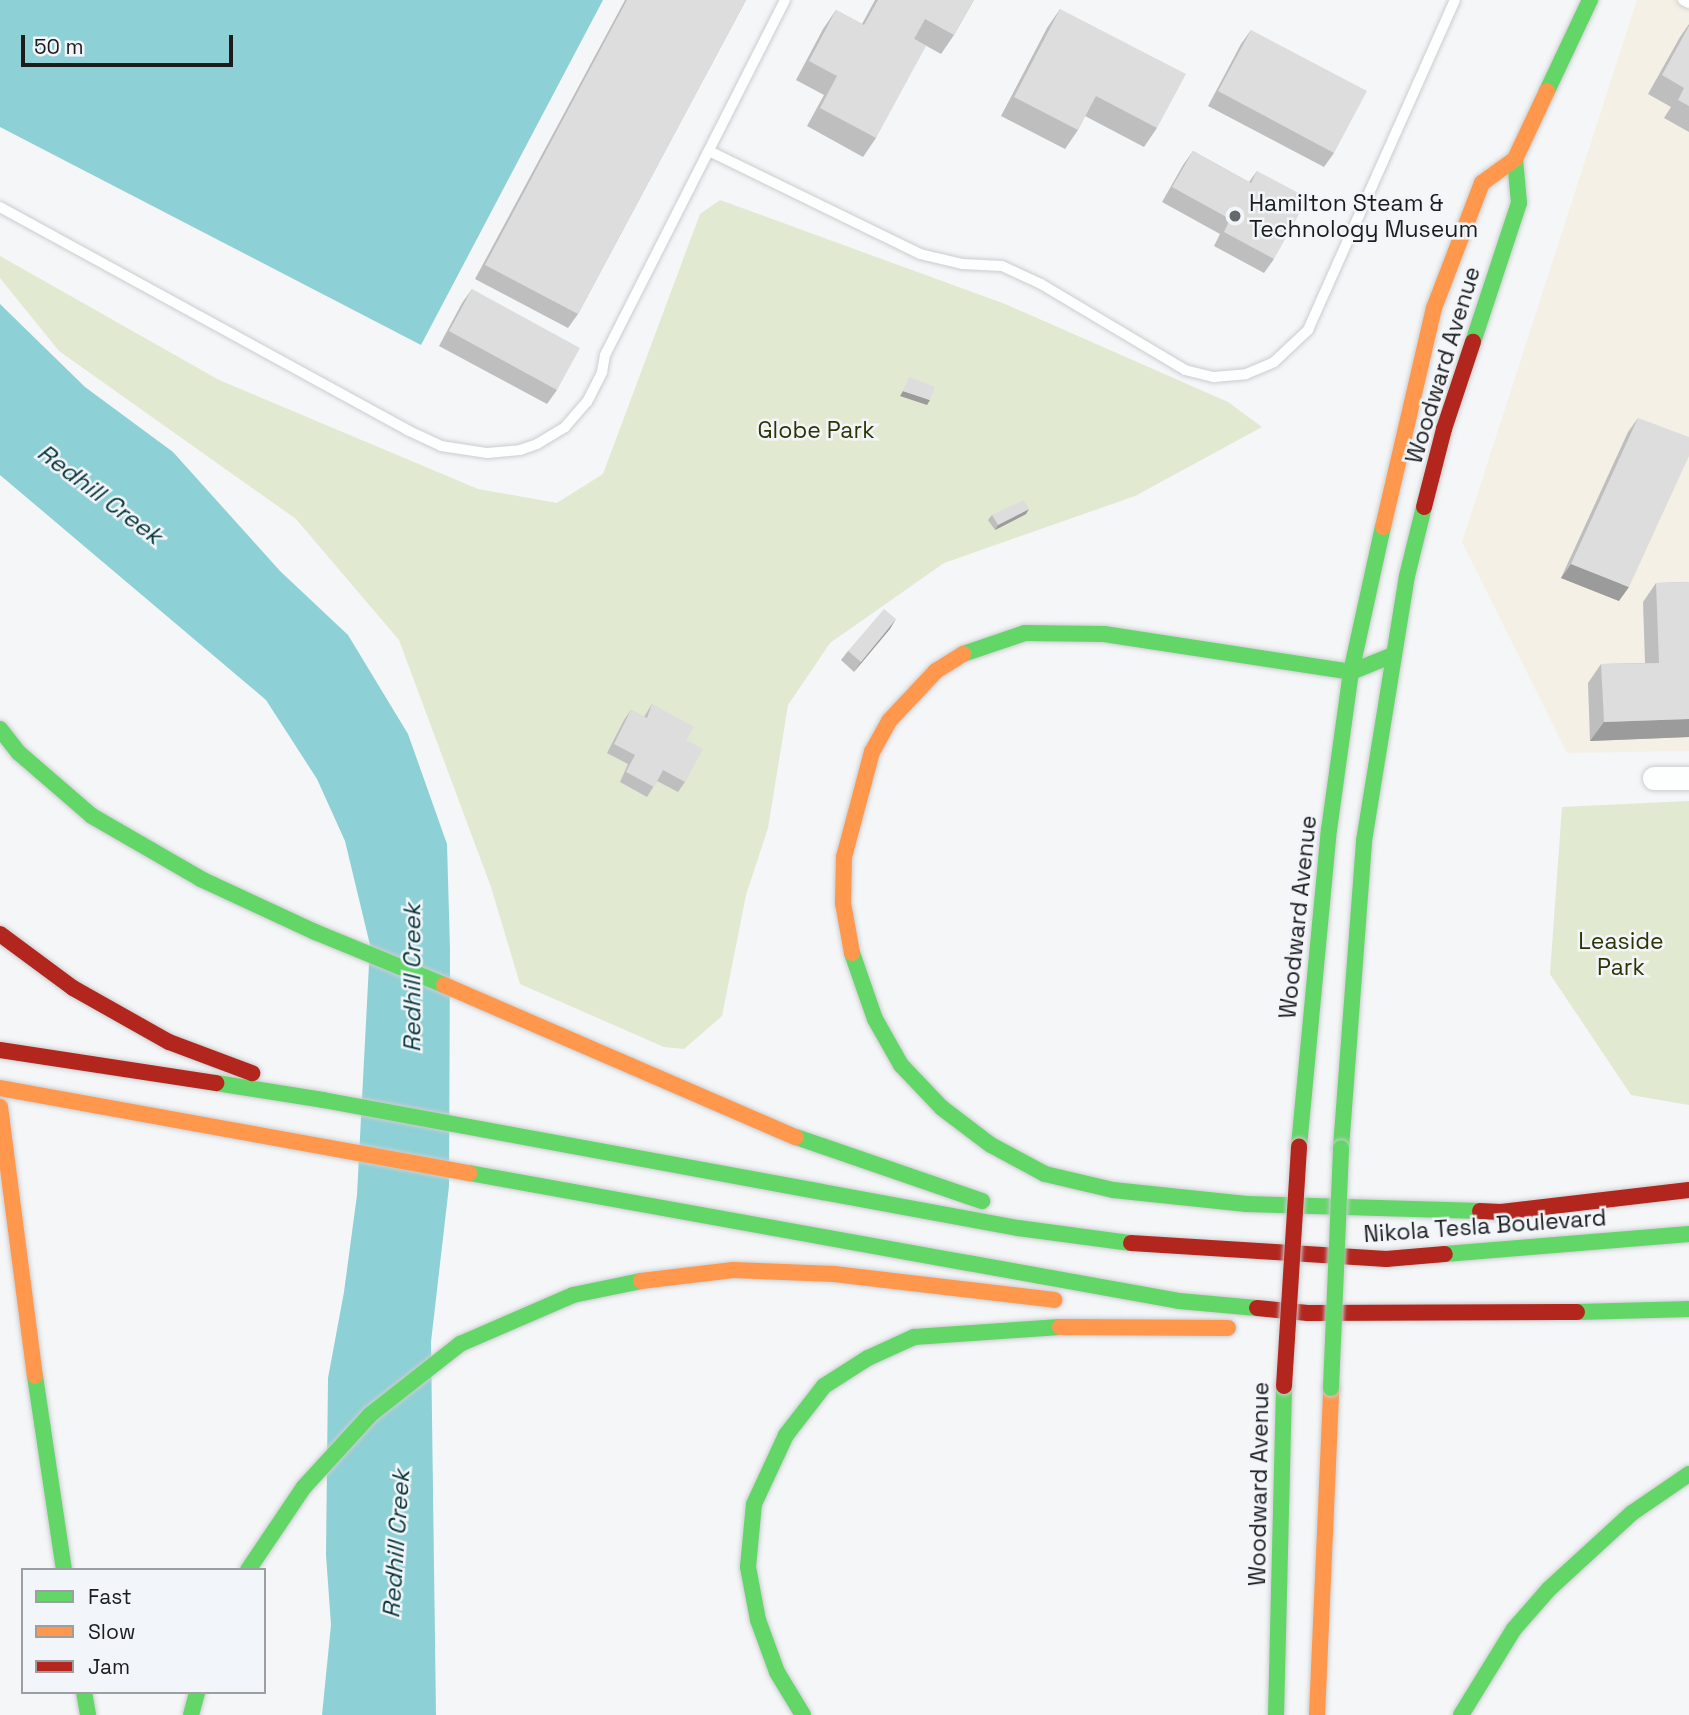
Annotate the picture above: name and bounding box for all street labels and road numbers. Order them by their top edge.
street label: Woodward Avenue [1400,263,1486,467]
street label: Woodward Avenue [1274,814,1322,1020]
street label: Nikola Tesla Boulevard [1362,1204,1608,1248]
street label: Woodward Avenue [1243,1381,1275,1587]

